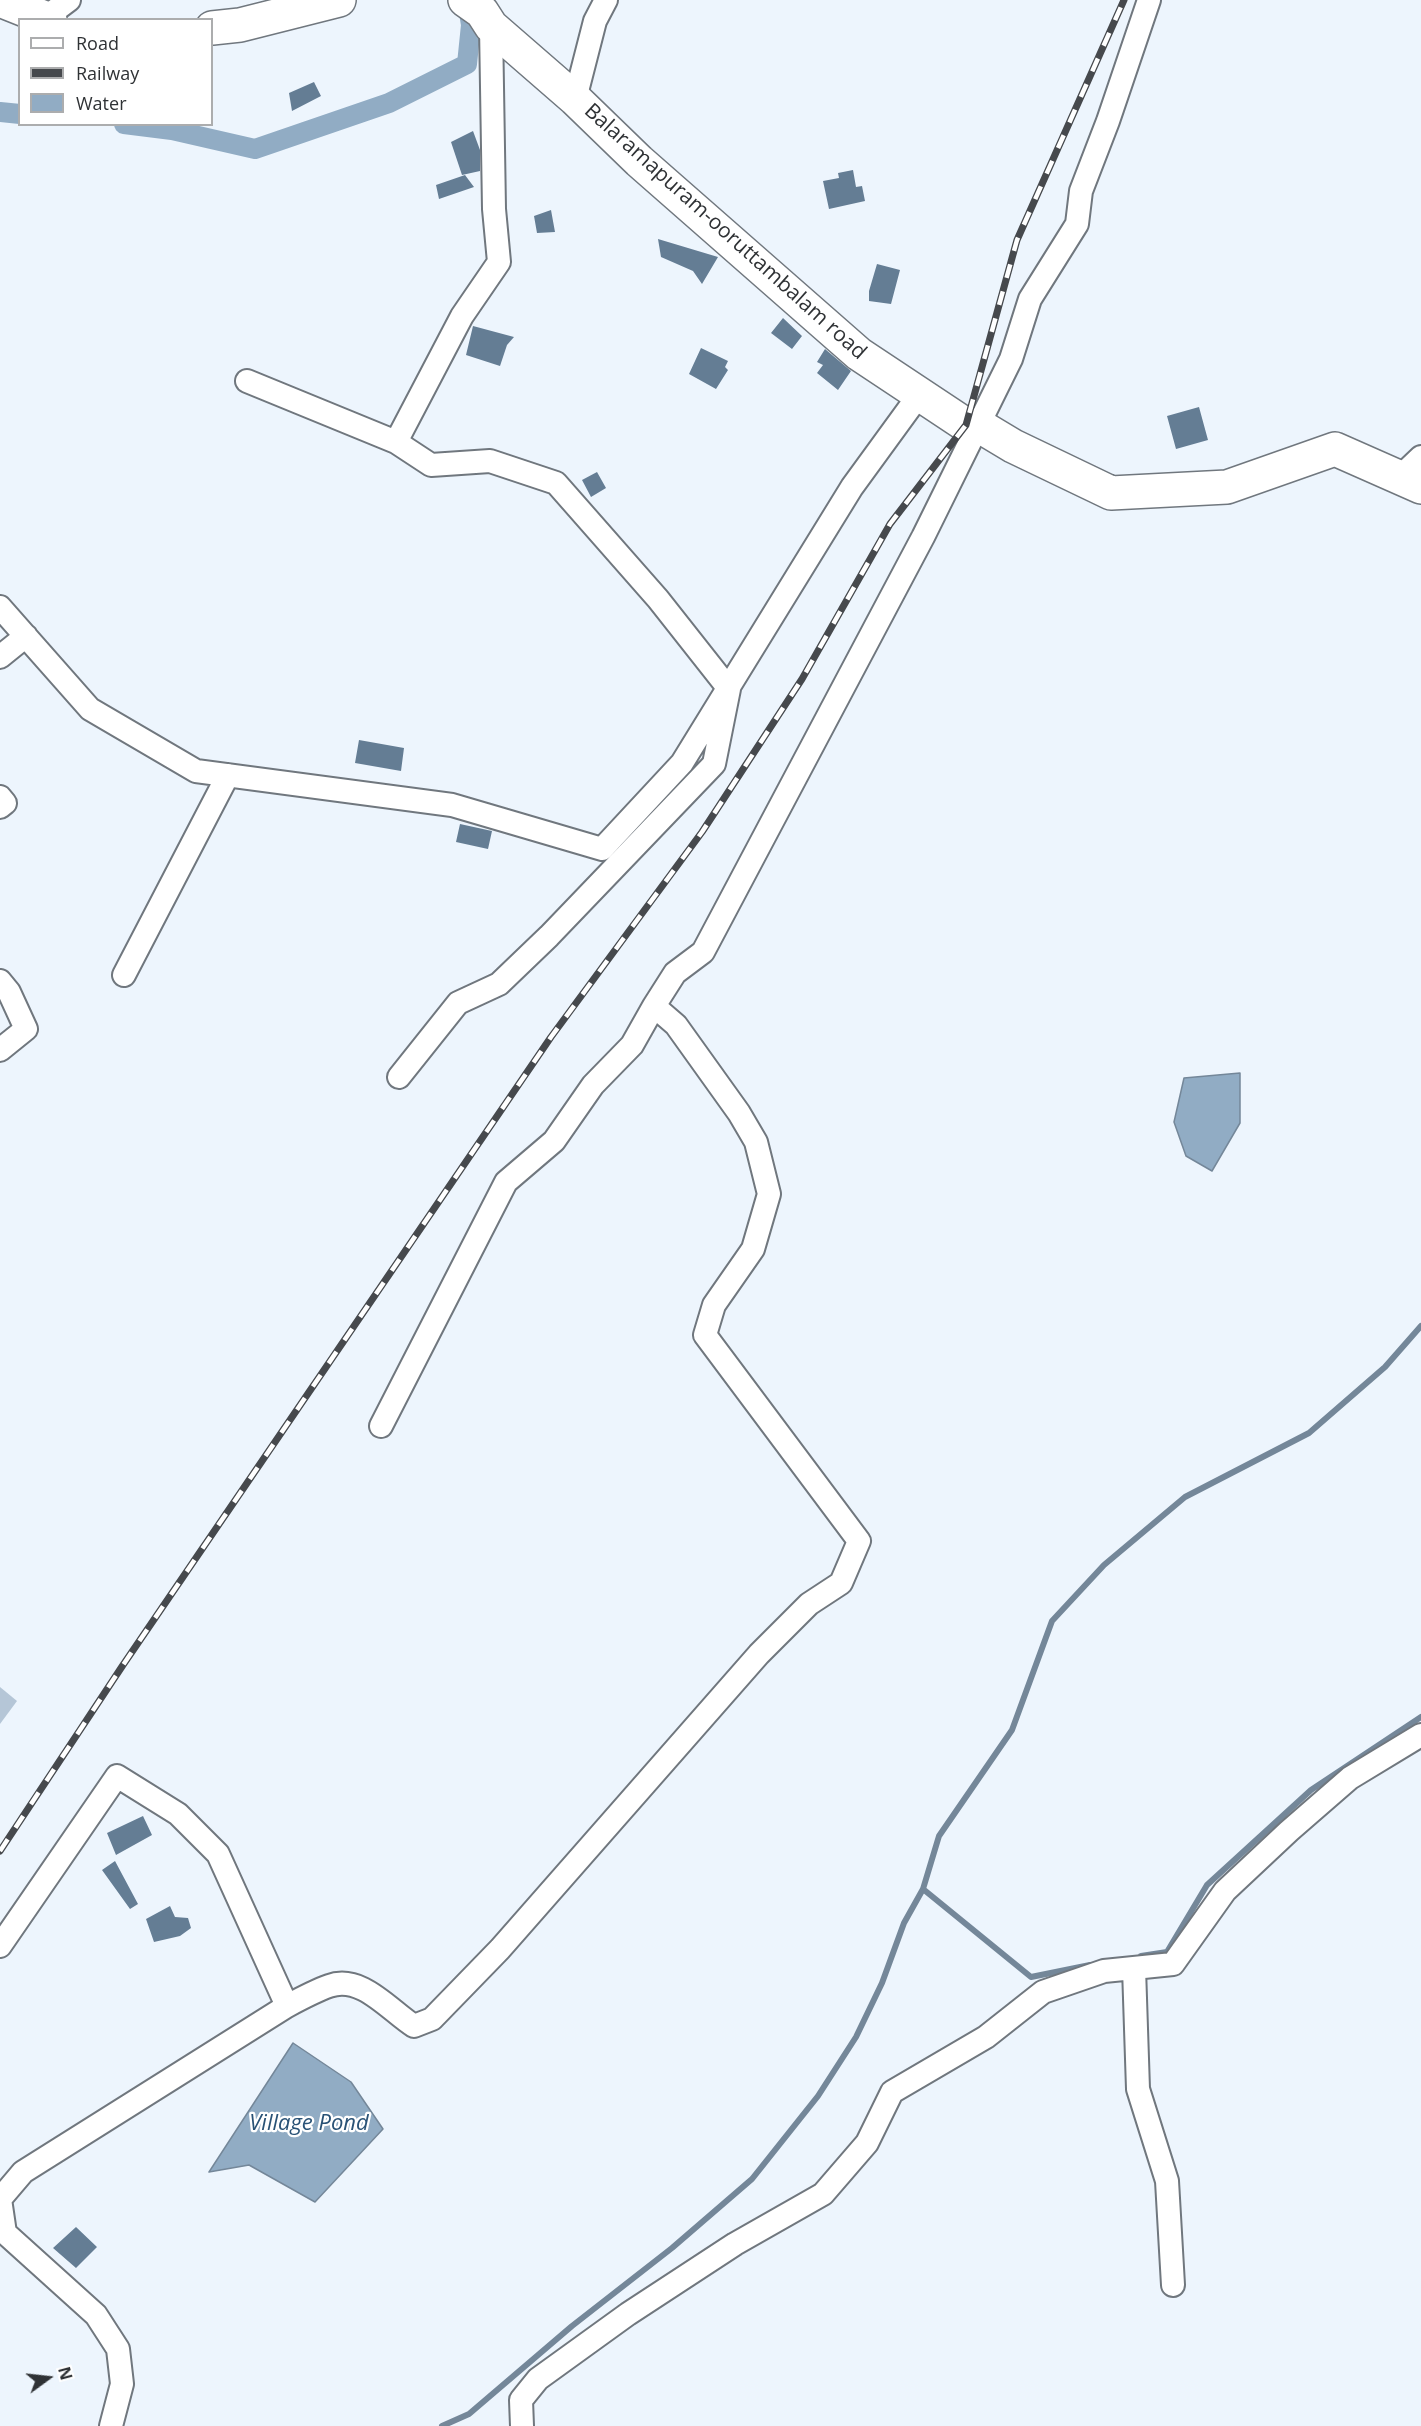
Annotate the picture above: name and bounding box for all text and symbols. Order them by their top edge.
legend [18,18,213,126]
text: Road [76,31,119,55]
text: Railway [76,61,139,85]
text: Water [76,91,127,115]
street label: Balaramapuram-ooruttambalam road [579,99,871,365]
water label: Village Pond [249,2111,369,2137]
north arrow [18,2348,78,2408]
text: N [53,2364,78,2382]

